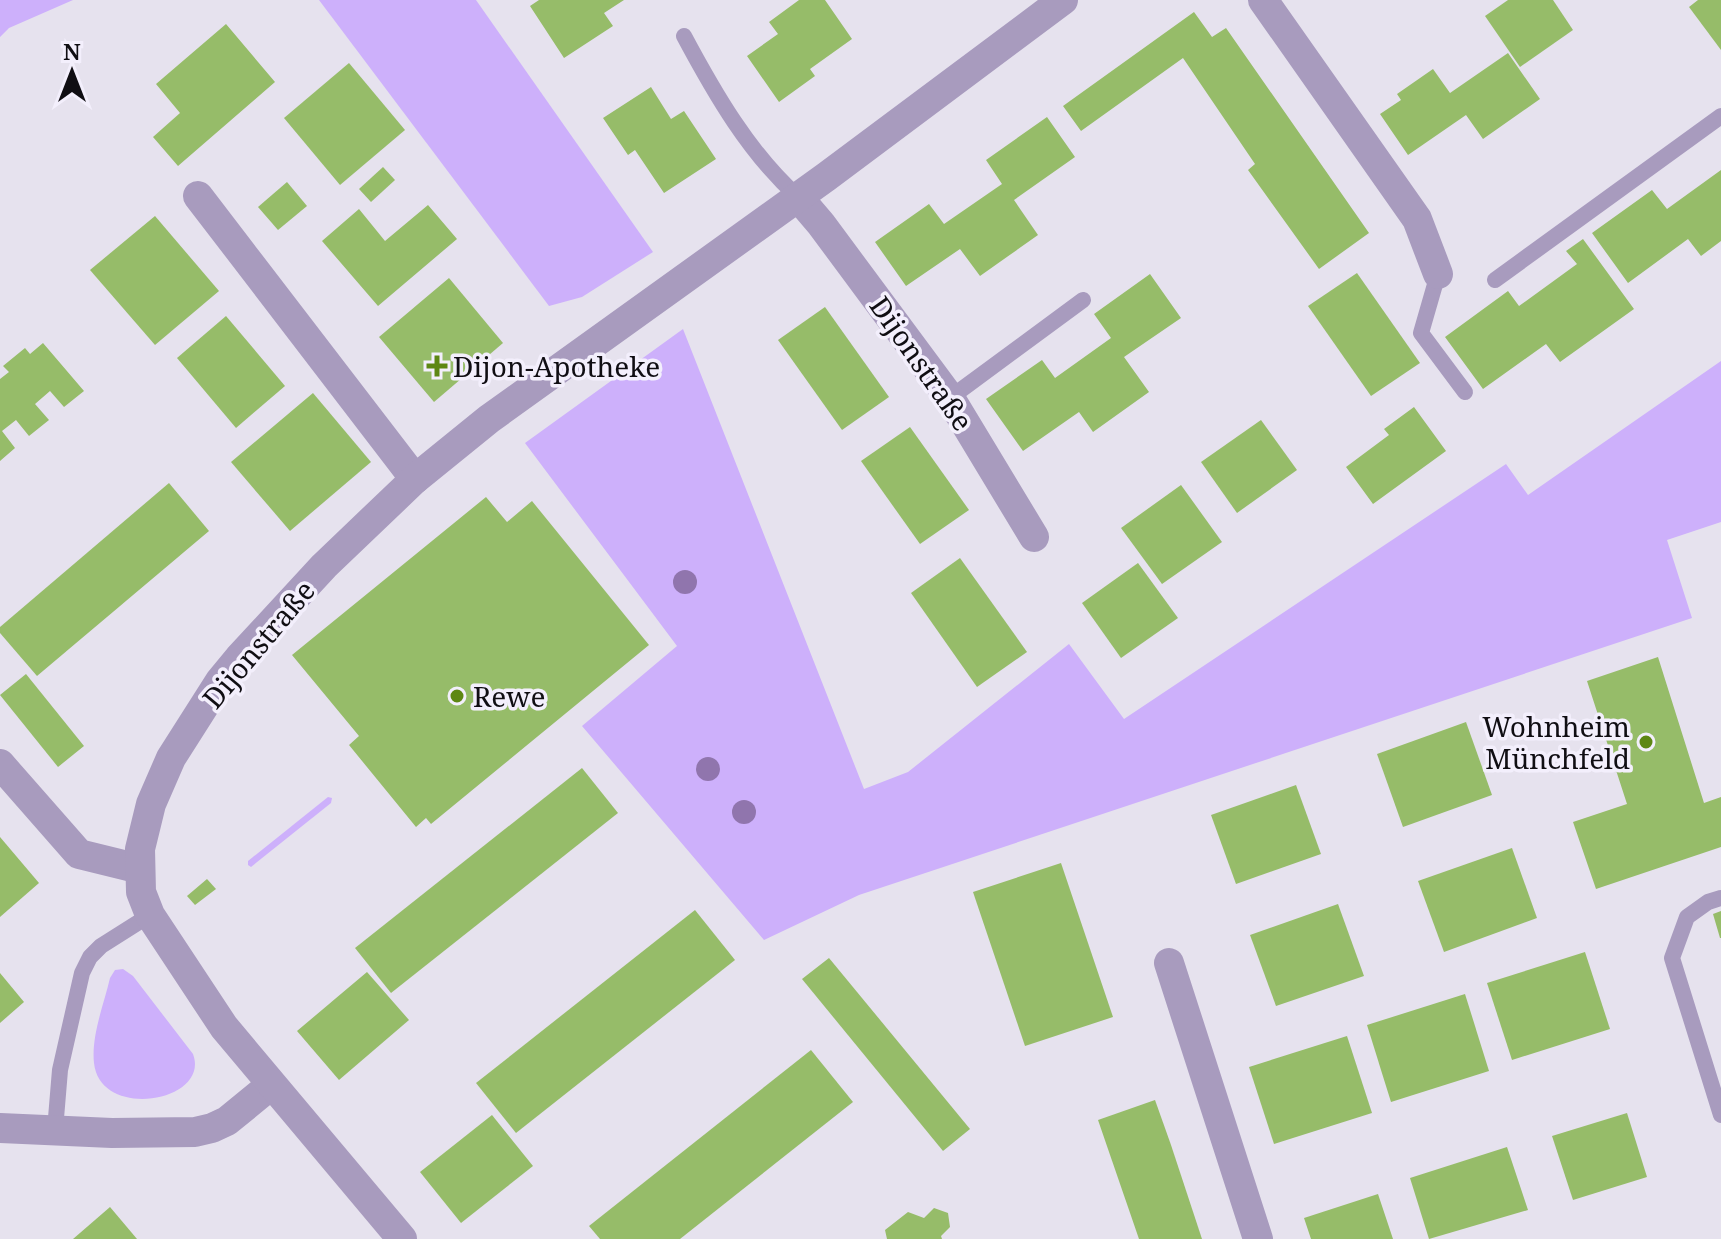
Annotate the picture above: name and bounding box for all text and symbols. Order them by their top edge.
north arrow [32,32,112,112]
text: N [63,36,81,66]
street label: Dijonstraße [862,288,982,438]
place label: Dijon-Apotheke [453,347,660,385]
marker: Dijon-Apotheke [428,357,446,375]
street label: Dijonstraße [193,572,323,716]
place label: Rewe [473,677,545,715]
marker: Rewe [448,687,466,705]
place label: Wohnheim Münchfeld [1482,707,1630,777]
marker: Wohnheim Münchfeld [1637,733,1655,751]

